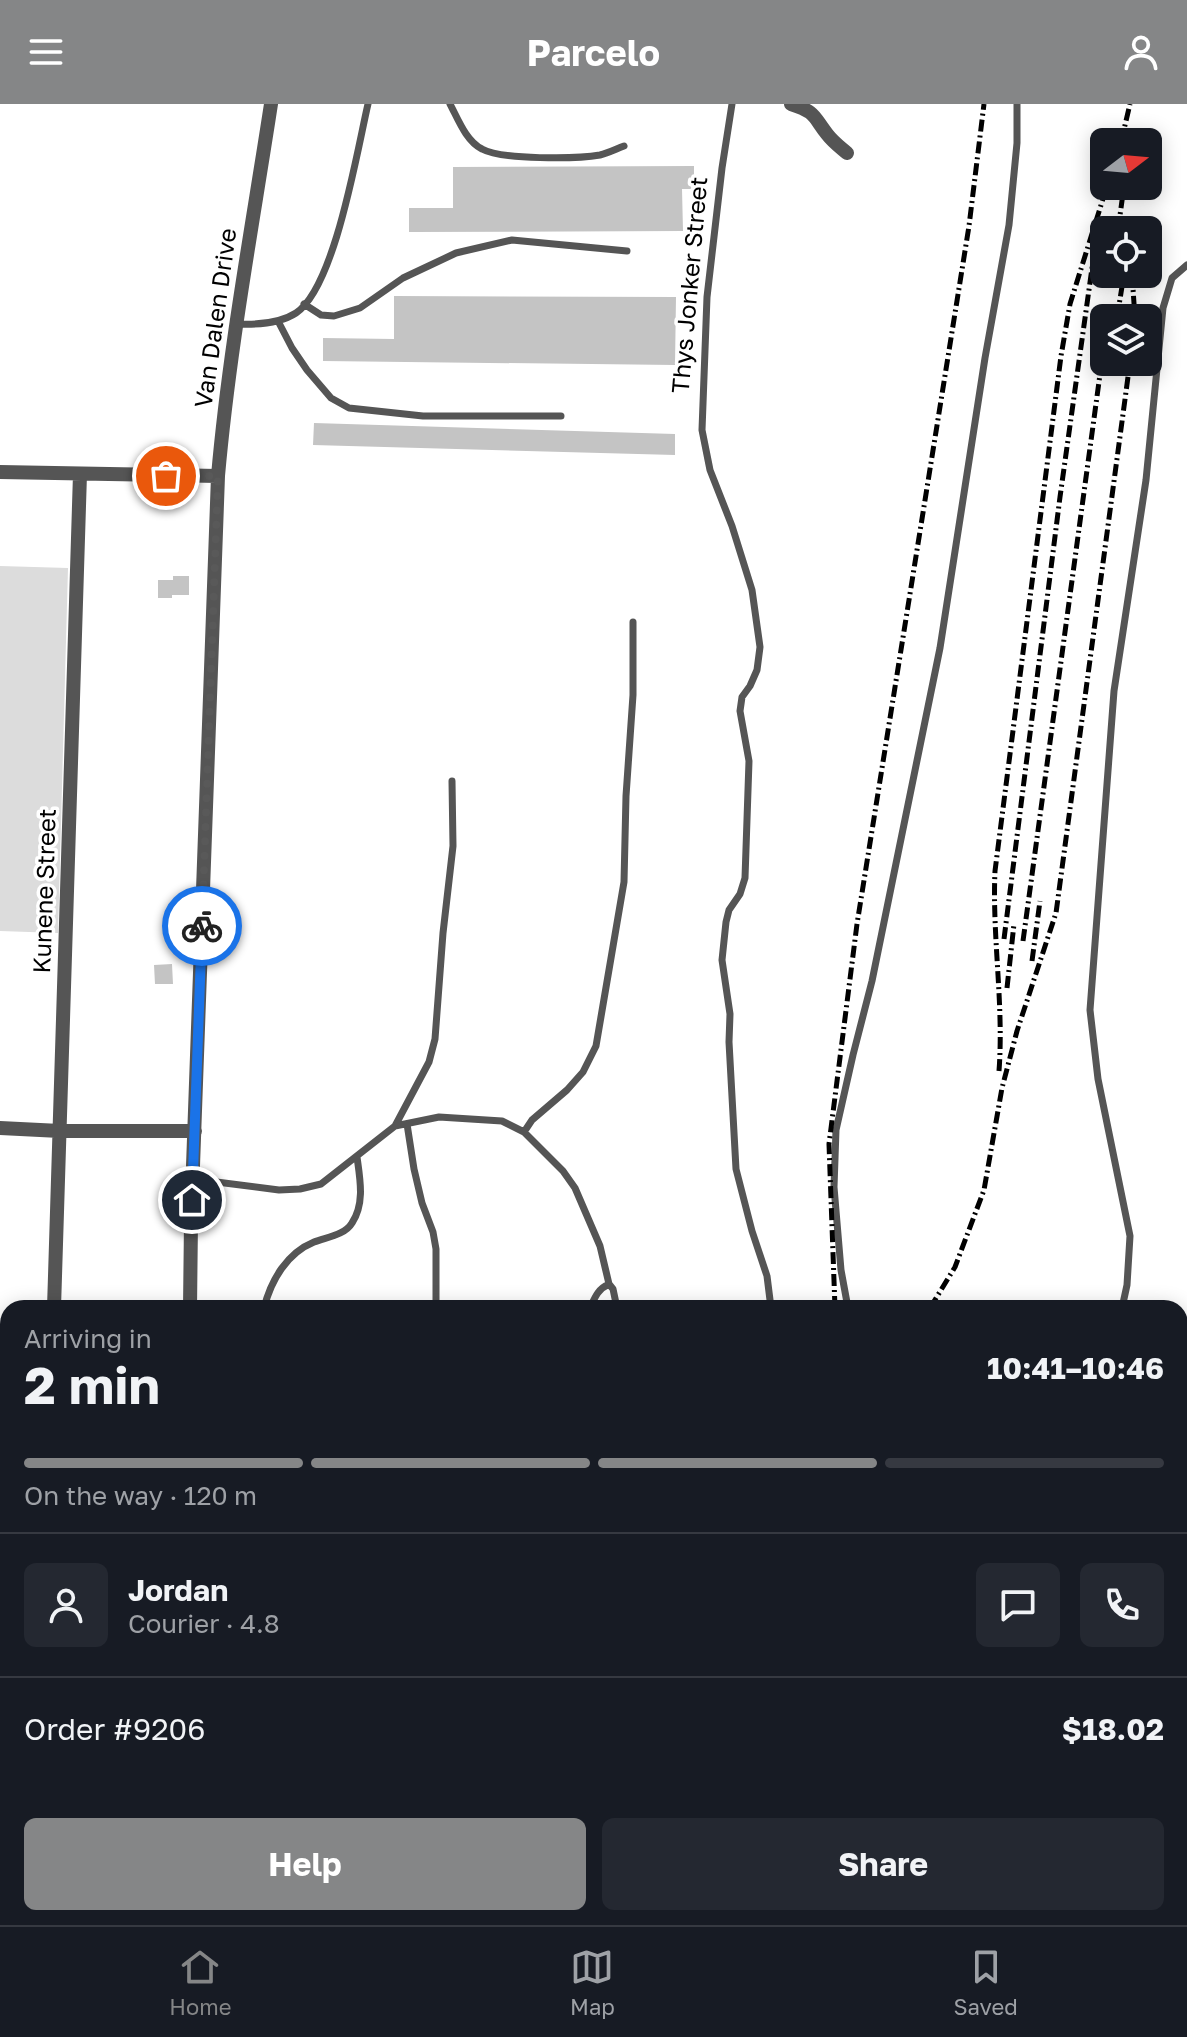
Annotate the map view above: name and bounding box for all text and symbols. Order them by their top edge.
icon: menu [24,30,68,74]
icon: person [1119,30,1163,74]
text: Parcelo [527,31,660,74]
north arrow [1090,128,1162,200]
map controls [1090,128,1162,376]
street label: Thys Jonker Street [665,175,712,394]
button: locate [1090,216,1162,288]
street label: Van Dalen Drive [188,226,241,409]
button: layers [1090,304,1162,376]
pin [132,442,200,510]
icon: bag [144,454,188,498]
street label: Kunene Street [26,808,61,974]
courier [162,886,242,966]
icon: bike [180,904,224,948]
pin [158,1166,226,1234]
icon: home [170,1178,214,1222]
text: Arriving in [24,1323,152,1354]
text: 10:41–10:46 [987,1350,1164,1386]
text: 2 min [24,1353,160,1415]
text: On the way · 120 m [24,1480,257,1511]
button: person [24,1563,108,1647]
button: chat [976,1563,1060,1647]
button: phone [1080,1563,1164,1647]
text: Jordan [128,1572,228,1608]
text: Courier · 4.8 [128,1608,280,1639]
text: Order #9206 [24,1711,205,1747]
text: $18.02 [1062,1711,1164,1747]
button: Help [24,1818,586,1910]
button: Share [602,1818,1164,1910]
tab: Home [169,1945,231,2020]
tab: Map [570,1945,615,2020]
tab: Saved [953,1945,1018,2020]

